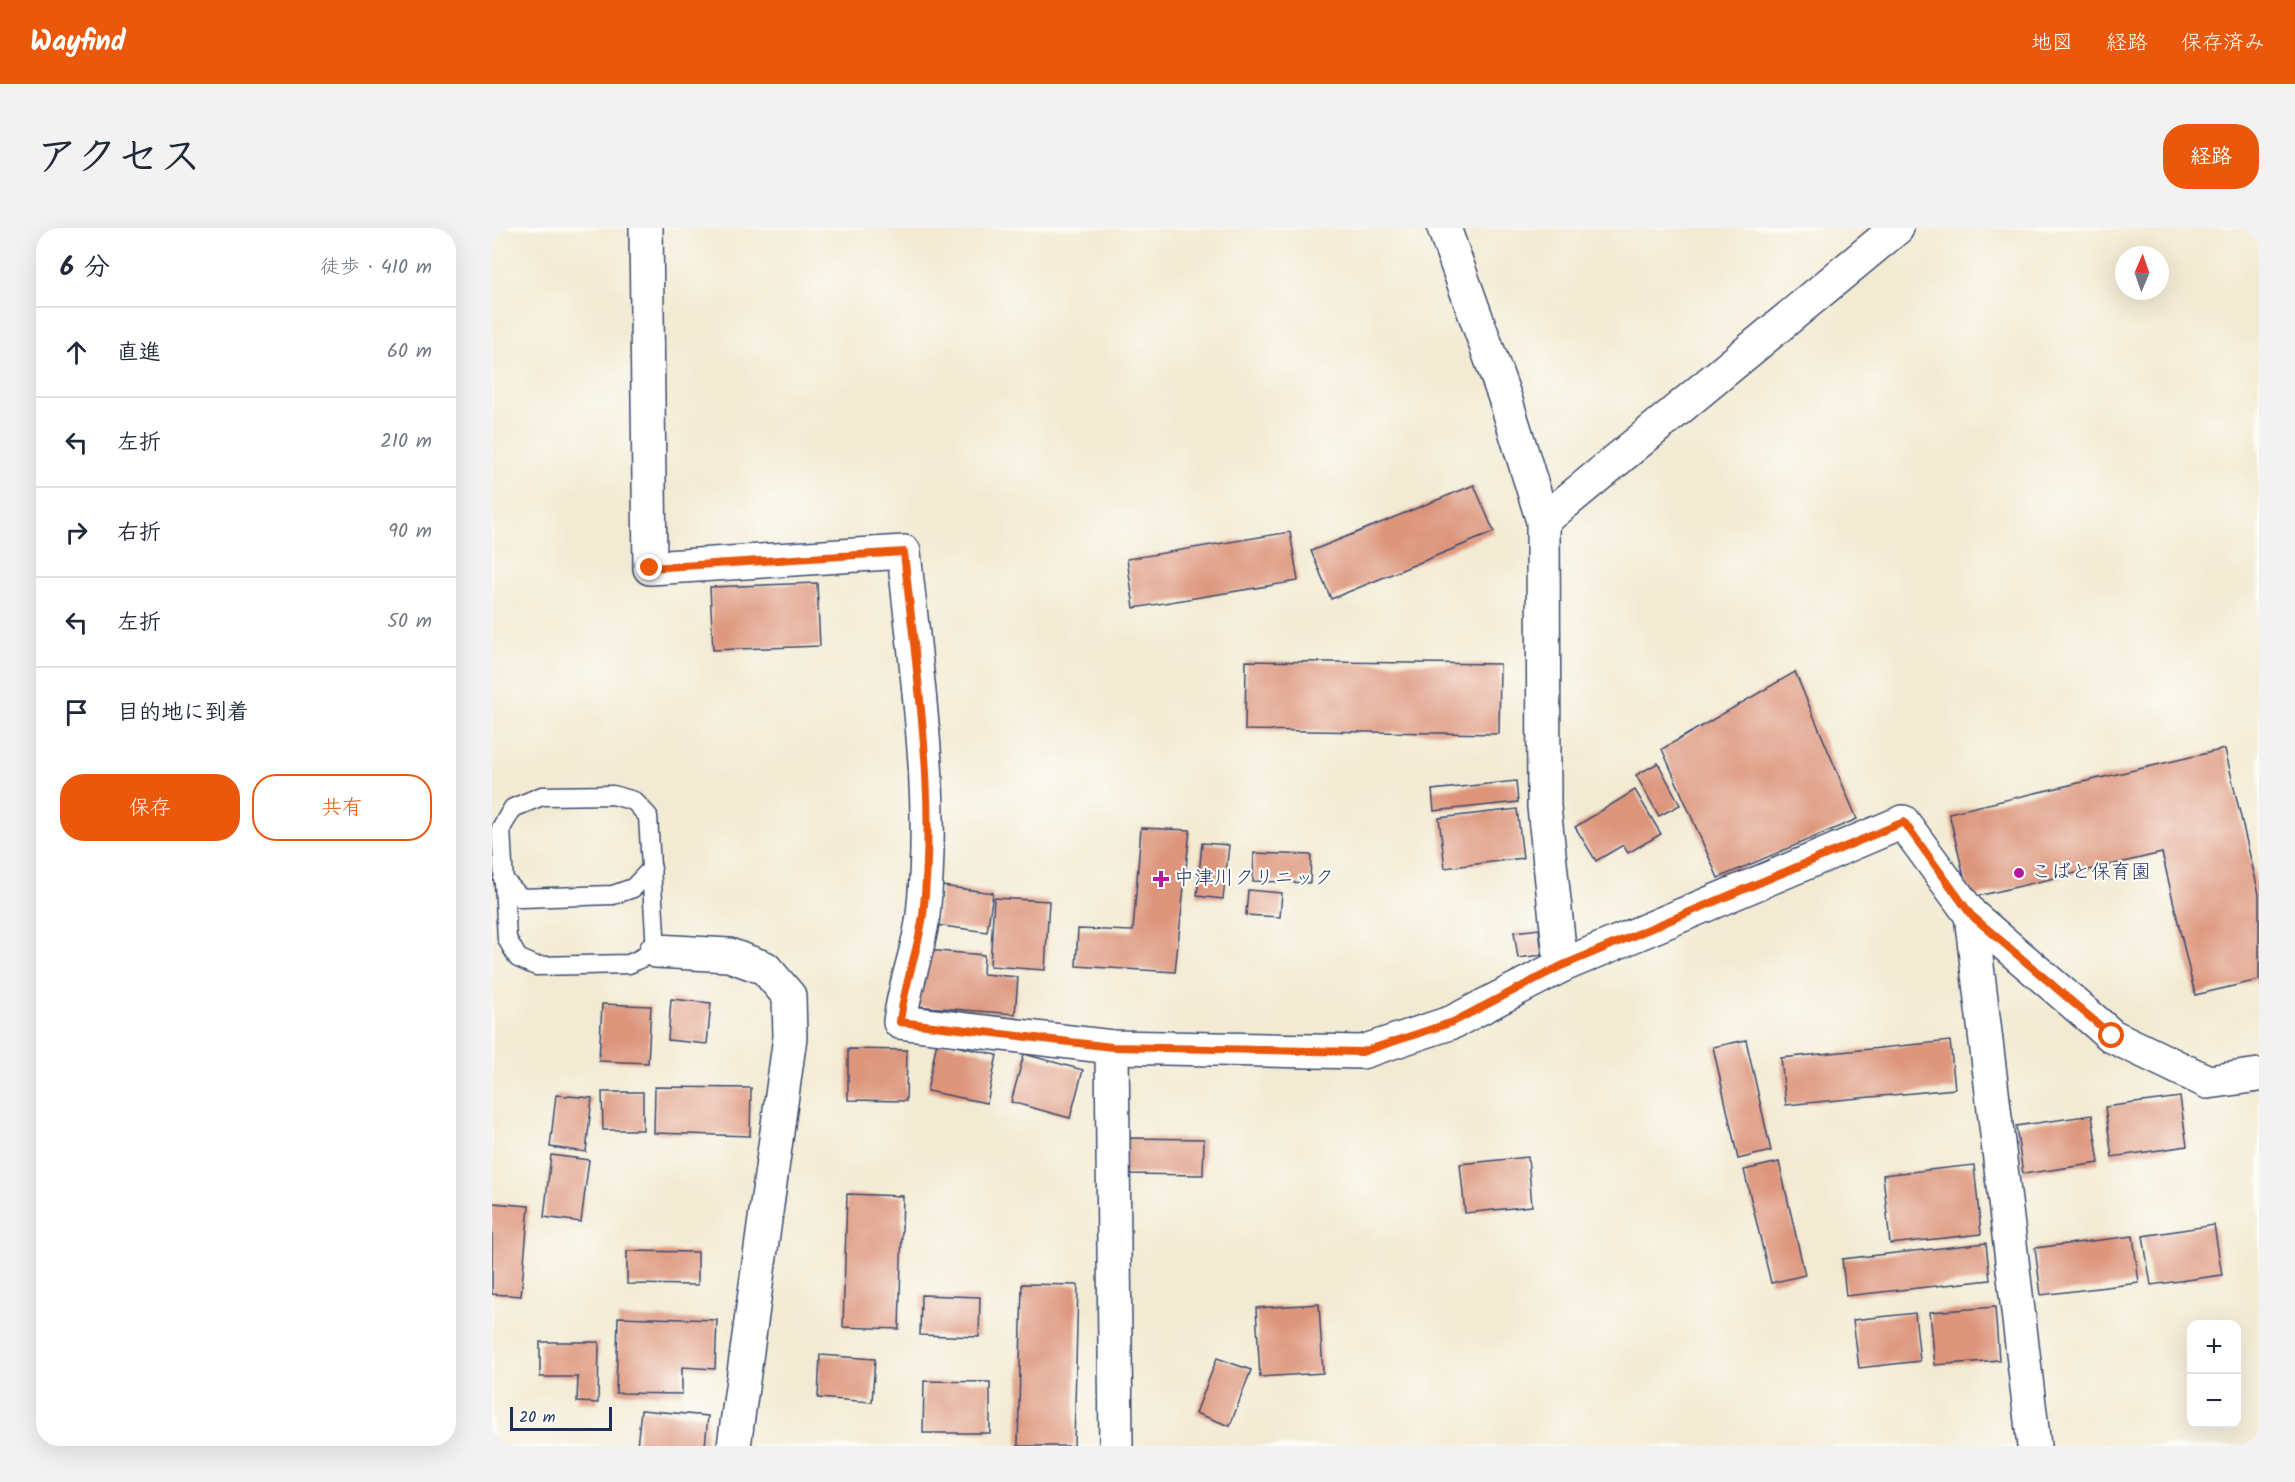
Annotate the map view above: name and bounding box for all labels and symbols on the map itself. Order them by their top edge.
north arrow [2115,246,2169,300]
route end [636,554,662,580]
place label: こばと保育園 [2031,857,2151,889]
place label: 中津川クリニック [1174,863,1334,895]
marker: こばと保育園 [2012,866,2026,880]
marker: 中津川クリニック [1152,870,1170,888]
route start [2098,1022,2124,1048]
scale bar [510,1404,612,1432]

